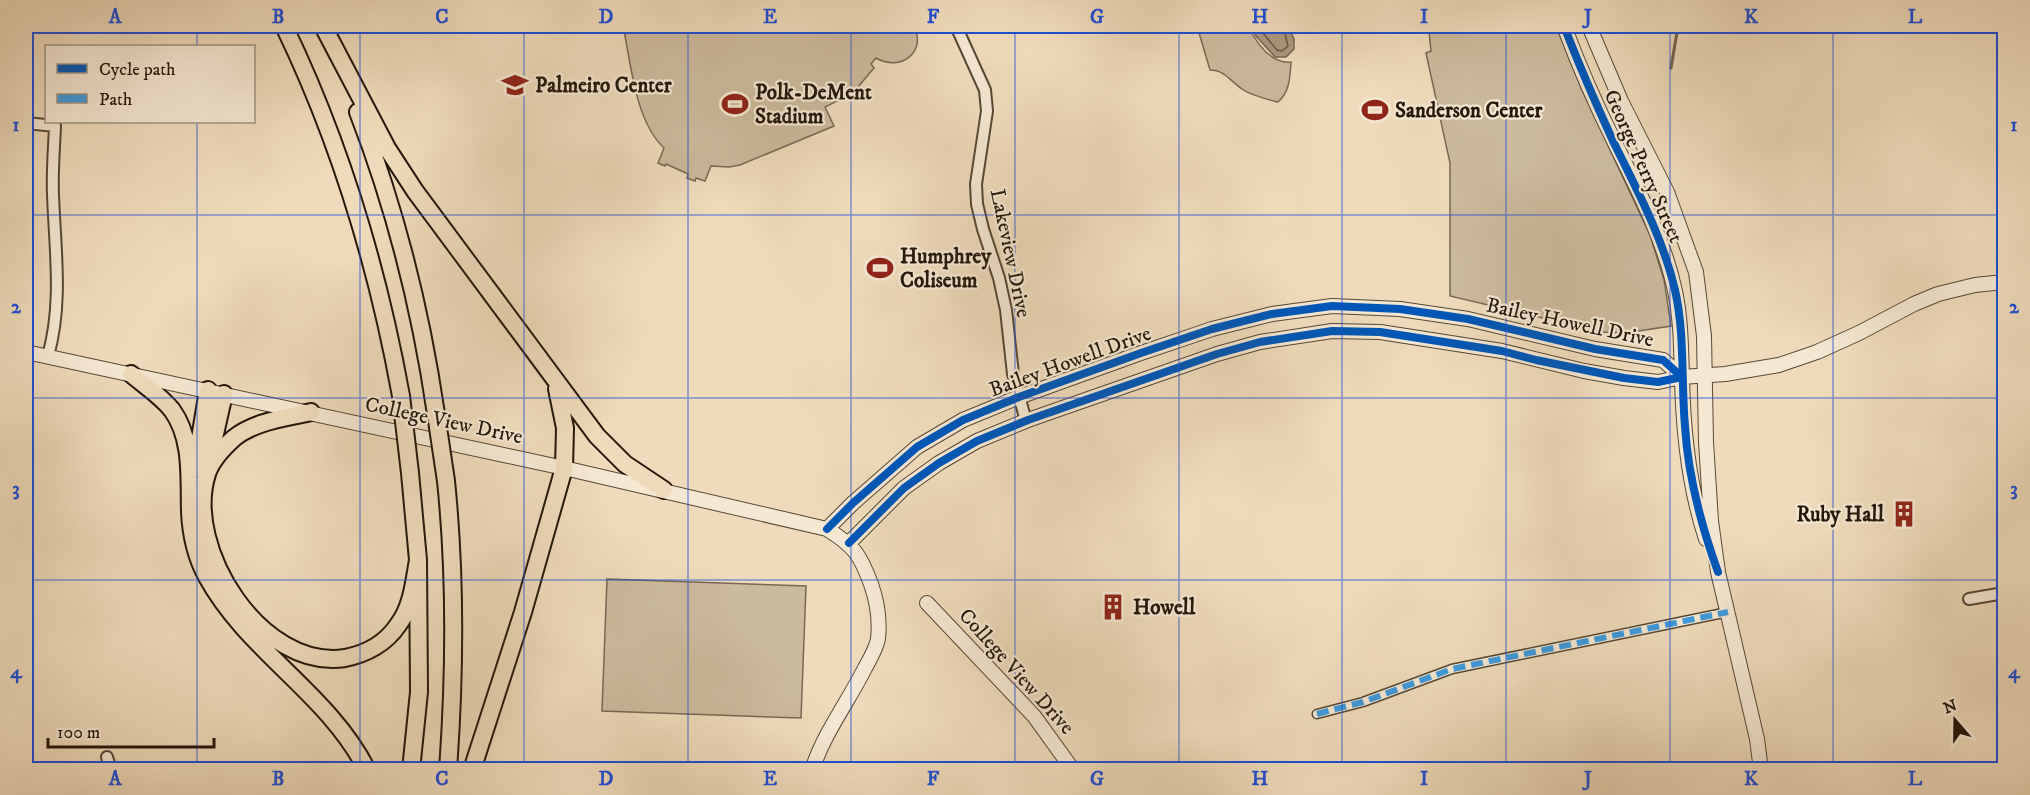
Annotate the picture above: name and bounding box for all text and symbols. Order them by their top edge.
text: A [108,5,123,30]
text: B [272,5,284,30]
text: C [435,5,449,30]
text: D [599,5,614,30]
text: E [763,5,777,30]
text: F [927,5,940,30]
text: G [1090,5,1104,30]
text: H [1252,5,1269,30]
text: I [1420,5,1428,30]
text: J [1582,5,1592,30]
text: K [1744,5,1759,30]
text: L [1908,5,1923,30]
legend [45,45,255,123]
text: Cycle path [99,59,176,81]
school or university icon: Palmeiro Center [500,70,530,100]
place label: Palmeiro Center [535,73,673,99]
place label: Polk-DeMent Stadium [755,80,872,130]
street label: George Perry Street [1598,86,1689,247]
text: Path [99,89,133,111]
sports icon: Polk-DeMent Stadium [720,89,750,119]
sports icon: Sanderson Center [1360,95,1390,125]
place label: Sanderson Center [1395,98,1543,124]
text: 1 [12,113,20,138]
text: 1 [2010,113,2018,138]
street label: Lakeview Drive [984,186,1036,320]
place label: Humphrey Coliseum [900,244,992,294]
sports icon: Humphrey Coliseum [865,253,895,283]
street label: Bailey Howell Drive [1484,293,1656,353]
text: 2 [11,295,22,320]
text: 2 [2009,295,2020,320]
street label: Bailey Howell Drive [986,320,1155,403]
street label: College View Drive [363,392,525,450]
text: 3 [12,477,20,502]
text: 3 [2010,477,2018,502]
building icon: Ruby Hall [1889,499,1919,529]
place label: Ruby Hall [1796,502,1885,528]
building icon: Howell [1098,592,1128,622]
place label: Howell [1133,595,1196,621]
street label: College View Drive [953,603,1080,740]
text: 4 [10,660,23,685]
text: 4 [2008,660,2021,685]
north arrow [1925,690,1985,750]
text: N [1941,695,1960,718]
scale bar [48,711,214,749]
text: 100 m [57,722,100,744]
text: A [108,767,123,792]
text: B [272,767,284,792]
text: C [435,767,449,792]
text: D [599,767,614,792]
text: E [763,767,777,792]
text: F [927,767,940,792]
text: G [1090,767,1104,792]
text: H [1252,767,1269,792]
text: I [1420,767,1428,792]
text: J [1582,767,1592,792]
text: K [1744,767,1759,792]
text: L [1908,767,1923,792]

